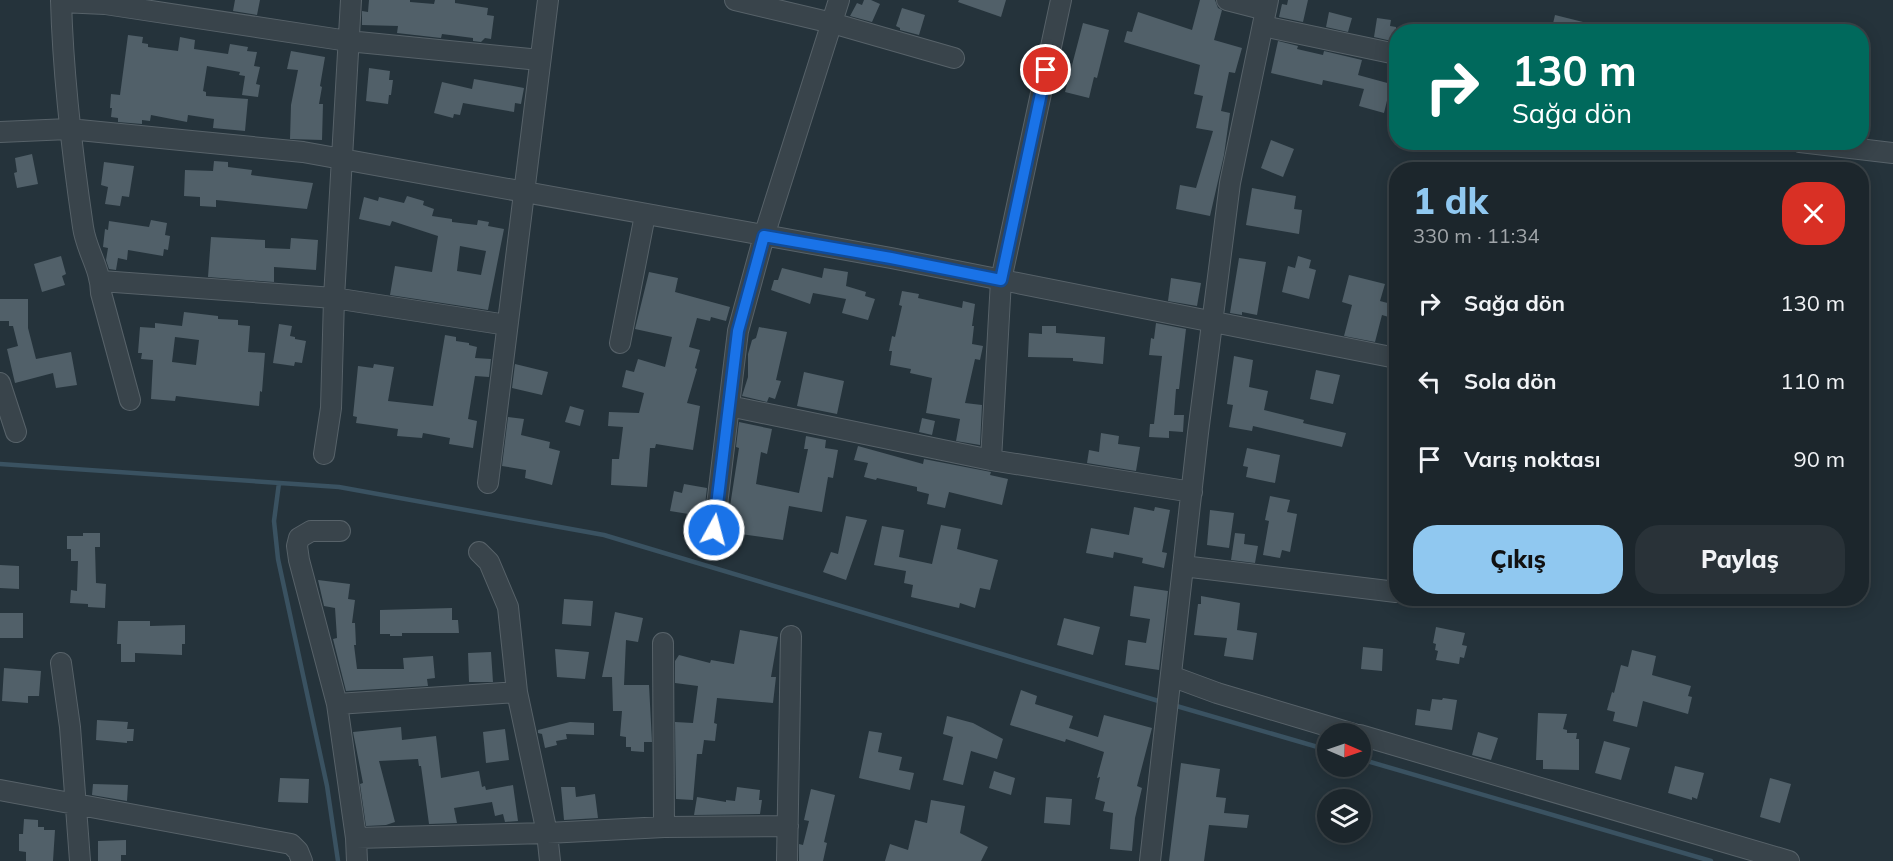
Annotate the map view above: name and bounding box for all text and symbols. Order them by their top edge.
pin [1020,44,1071,95]
text: 130 m [1512,44,1637,97]
icon: right [1413,48,1491,126]
icon: arrive [1029,53,1062,86]
text: Sağa dön [1512,96,1632,130]
text: 1 dk [1413,178,1488,223]
button: close [1782,182,1845,245]
text: 330 m · 11:34 [1413,223,1539,248]
icon: right [1413,287,1446,320]
text: Sağa dön [1464,289,1565,317]
text: 130 m [1780,289,1845,317]
icon: left [1413,365,1446,398]
text: Sola dön [1464,367,1557,395]
text: 110 m [1780,367,1845,395]
icon: arrive [1413,443,1446,476]
text: Varış noktası [1464,445,1600,473]
text: 90 m [1794,445,1845,473]
position arrow [682,498,746,562]
button: Çıkış [1413,525,1623,594]
button: Paylaş [1635,525,1845,594]
north arrow [1317,723,1371,777]
map controls [1317,723,1371,843]
button: layers [1317,789,1371,843]

